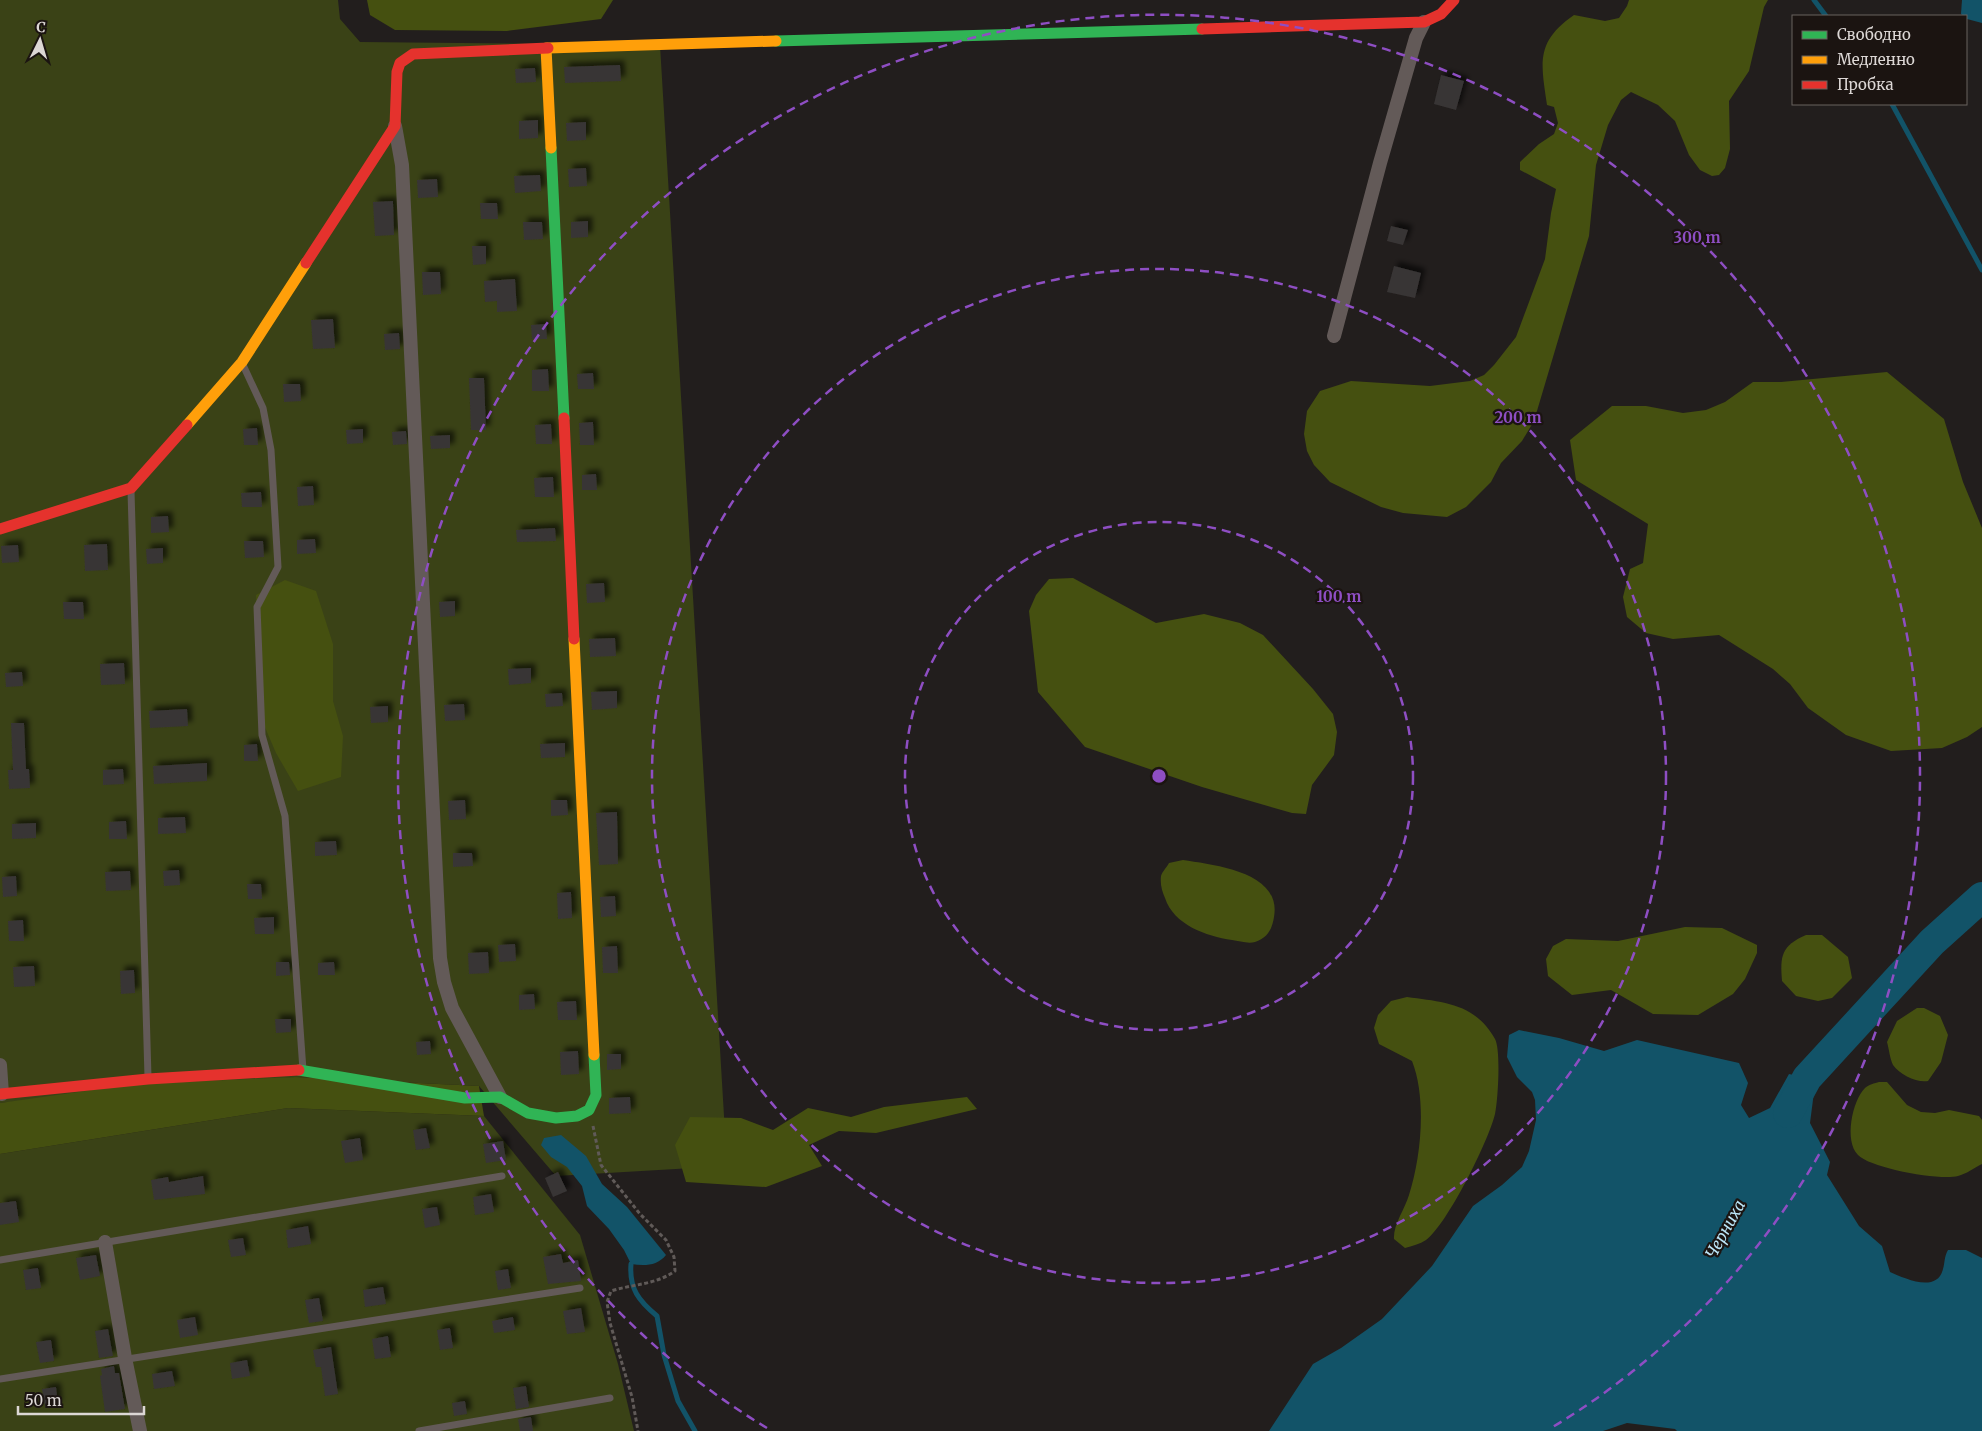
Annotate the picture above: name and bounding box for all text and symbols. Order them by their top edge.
north arrow [15,15,65,65]
legend [1792,15,1967,105]
text: С [36,18,47,36]
text: Свободно [1837,25,1911,44]
text: Медленно [1837,50,1915,69]
text: Пробка [1837,75,1894,94]
text: 300 m [1673,228,1721,247]
text: 200 m [1494,408,1542,427]
text: 100 m [1317,587,1361,606]
centre of rings [1150,767,1168,785]
water label: Черниха [1701,1196,1749,1262]
scale bar [18,1384,144,1416]
text: 50 m [25,1391,62,1410]

